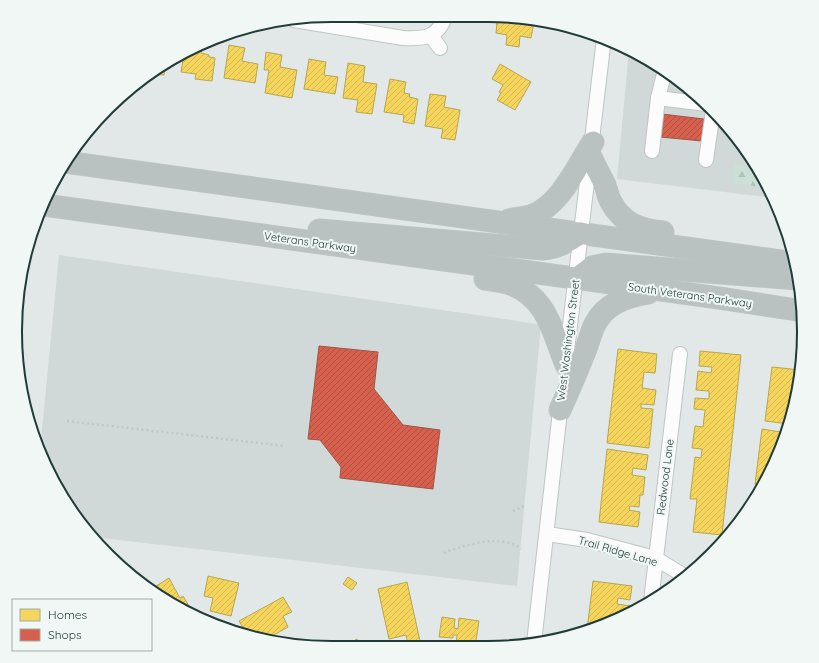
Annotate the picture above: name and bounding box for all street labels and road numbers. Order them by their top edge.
street label: Veterans Parkway [263,229,357,255]
street label: West Washington Street [554,278,582,402]
street label: South Veterans Parkway [627,279,753,311]
street label: Redwood Lane [653,438,677,516]
street label: Trail Ridge Lane [577,533,659,569]

